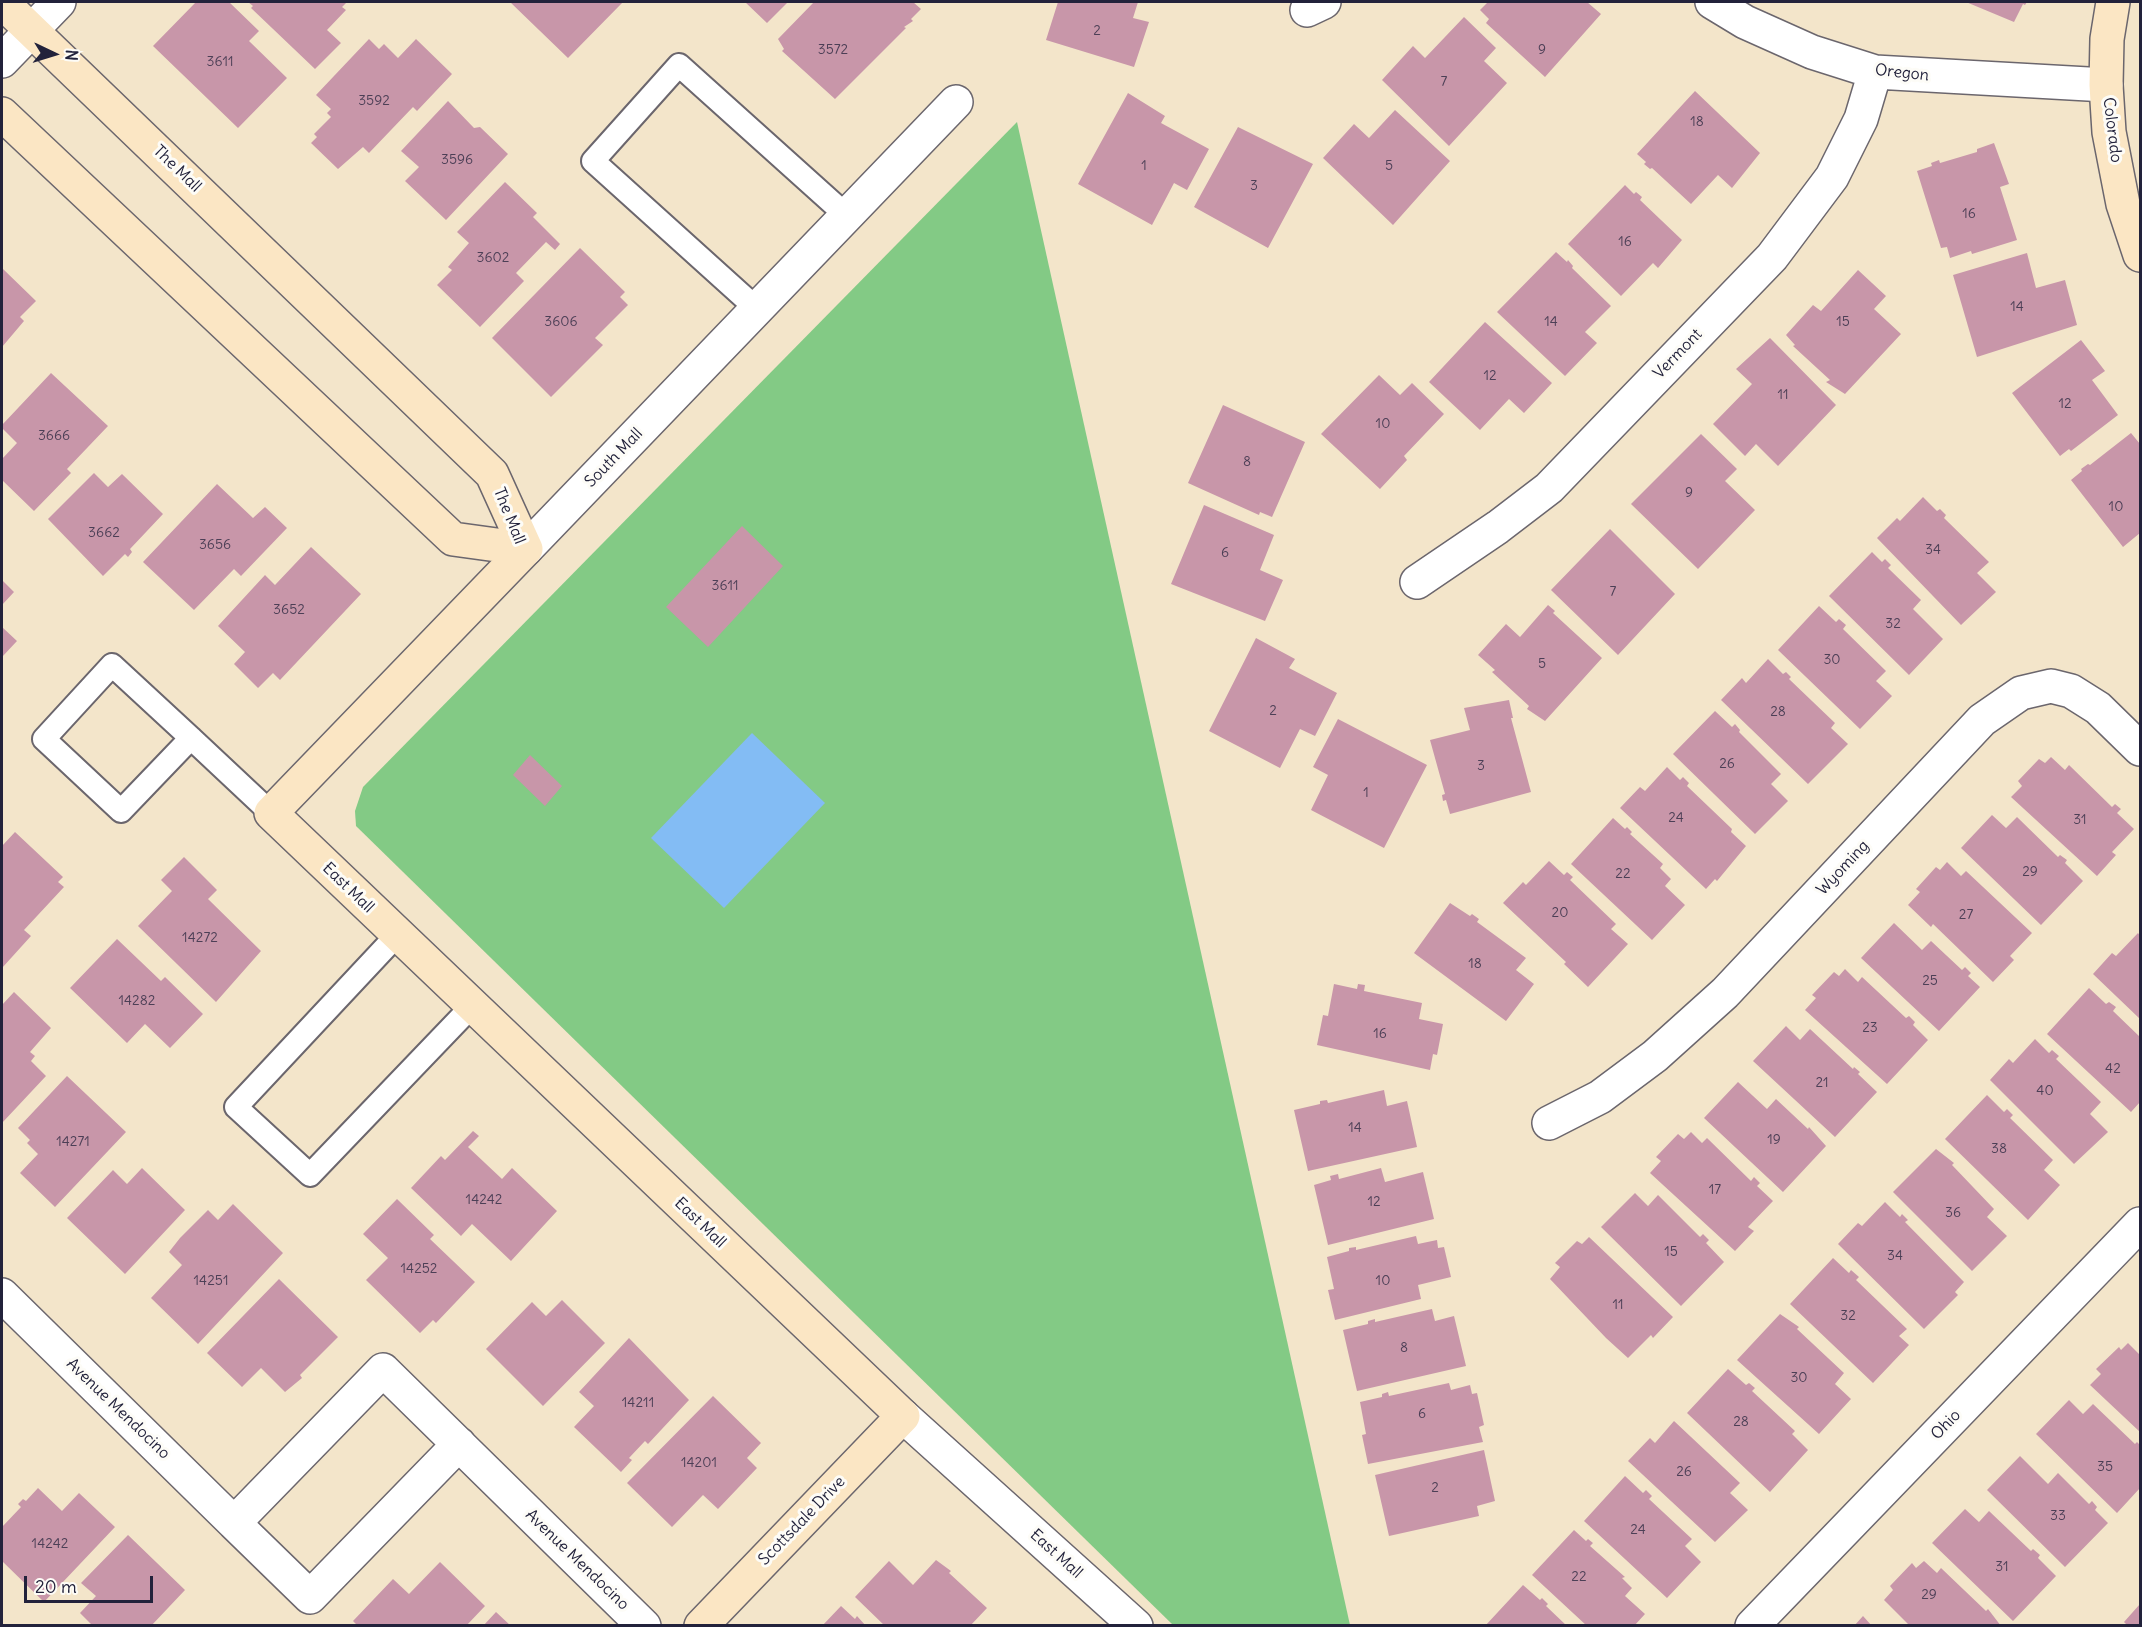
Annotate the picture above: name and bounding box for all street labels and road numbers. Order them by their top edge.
street label: Oregon [1874,61,1930,85]
street label: Colorado [2098,96,2126,164]
street label: The Mall [149,142,205,196]
street label: Vermont [1650,325,1706,383]
street label: South Mall [581,424,647,492]
street label: The Mall [489,485,529,547]
street label: Wyoming [1813,837,1873,899]
street label: East Mall [318,859,378,917]
street label: East Mall [670,1194,730,1252]
street label: Avenue Mendocino [62,1355,174,1463]
street label: Ohio [1927,1406,1965,1444]
street label: Scottsdale Drive [755,1473,849,1569]
street label: Avenue Mendocino [521,1506,633,1614]
street label: East Mall [1026,1525,1086,1583]

